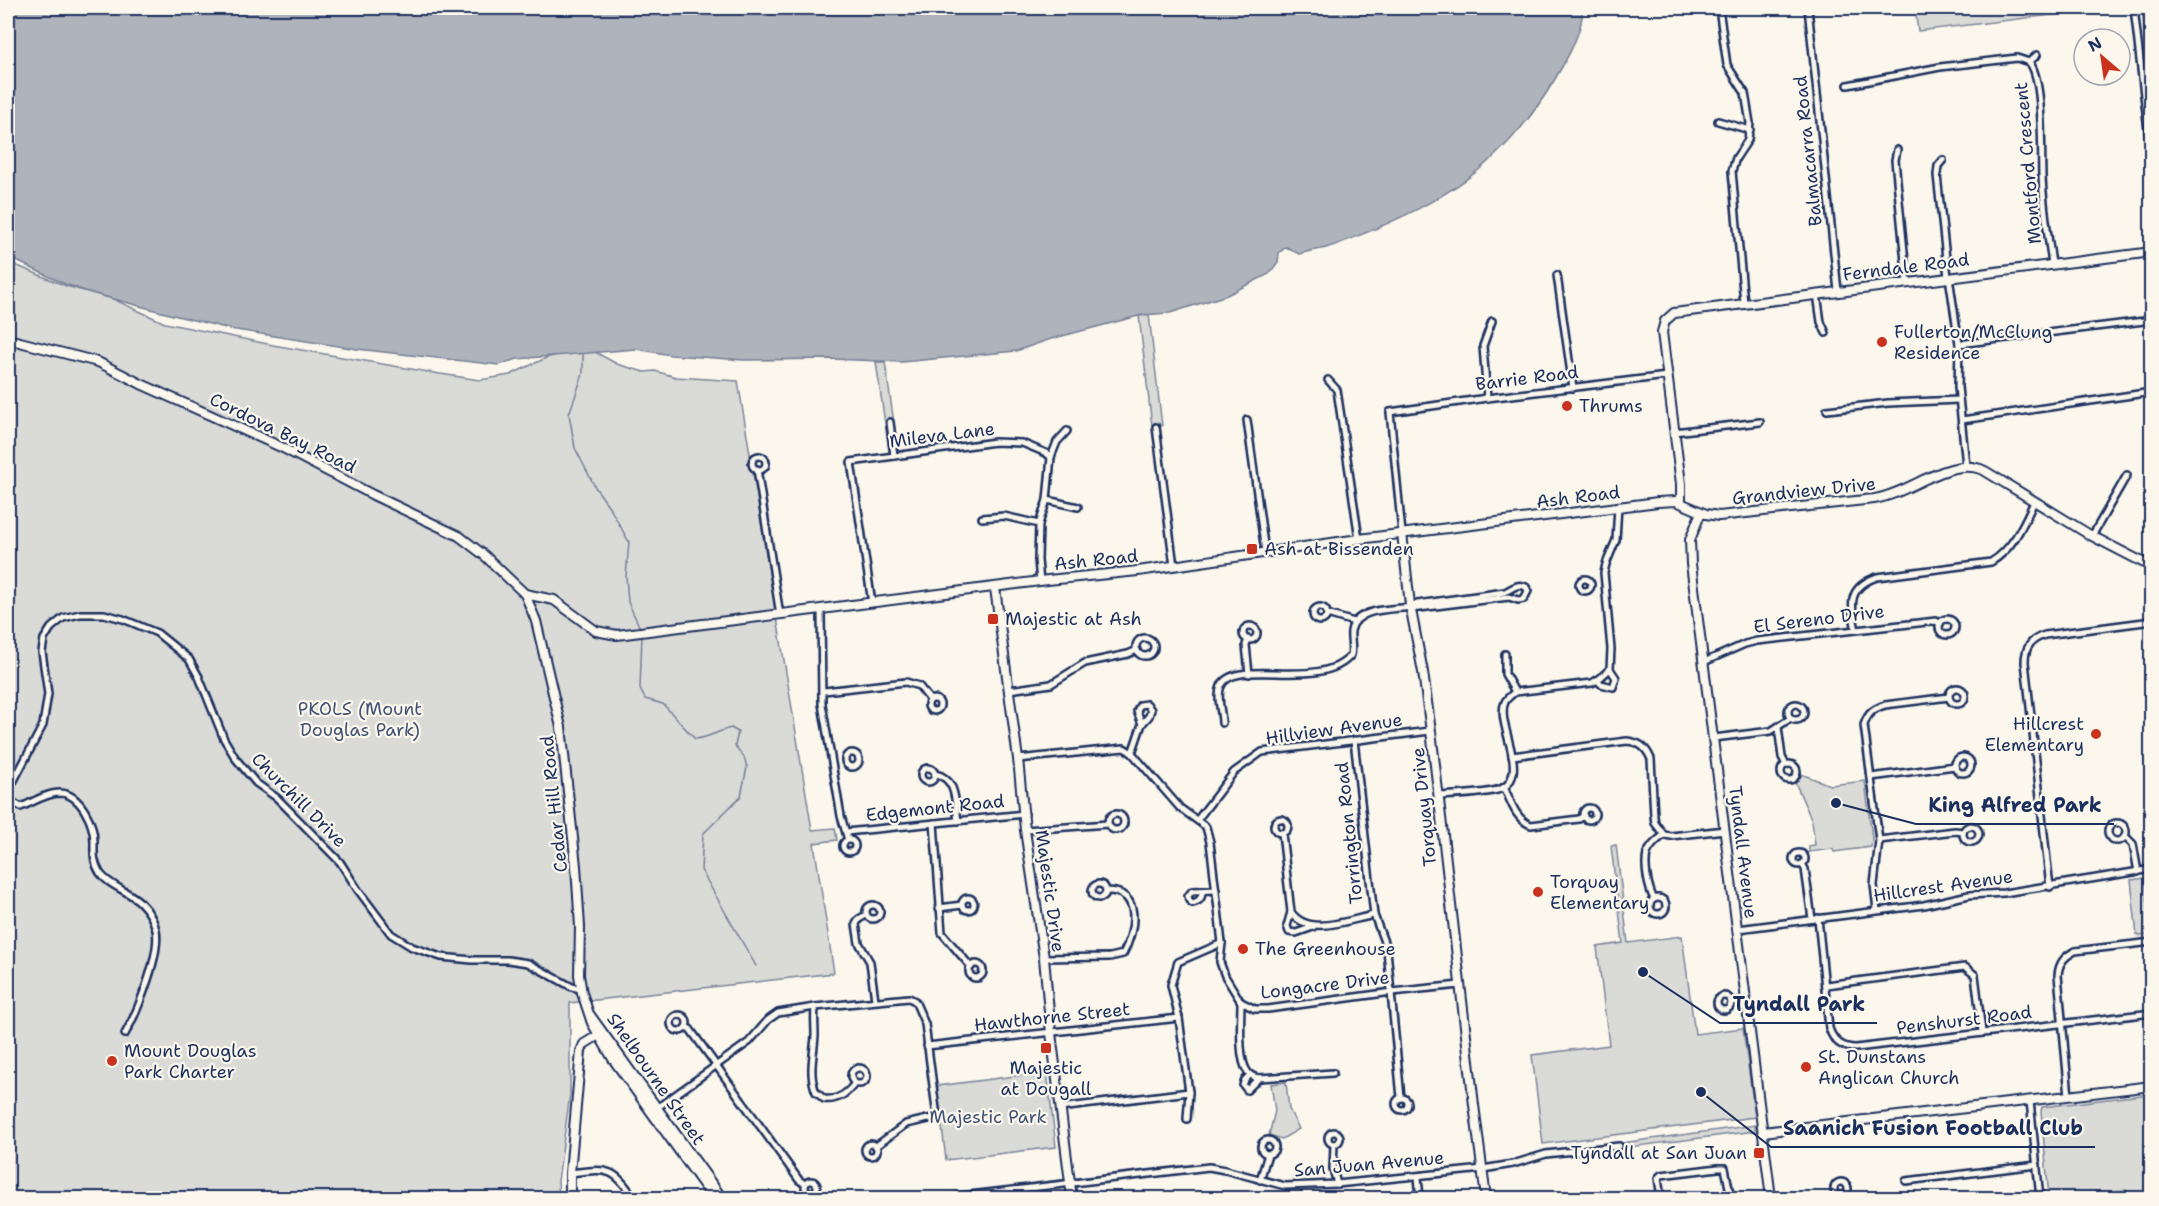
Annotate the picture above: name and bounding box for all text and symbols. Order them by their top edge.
north arrow [2072,27,2132,87]
text: N [2084,32,2106,57]
street label: Balmacarra Road [1788,75,1828,227]
street label: Montford Crescent [2009,81,2047,245]
street label: Ferndale Road [1841,247,1971,287]
place label: Fullerton/McClung Residence [1894,320,2053,365]
marker: Fullerton/McClung Residence [1875,335,1889,349]
street label: Barrie Road [1474,360,1580,396]
street label: Cordova Bay Road [206,387,360,479]
place label: Thrums [1579,394,1643,418]
marker: Thrums [1560,399,1574,413]
street label: Mileva Lane [888,417,996,453]
street label: Grandview Drive [1731,472,1877,510]
street label: Ash Road [1535,480,1621,514]
place label: Ash at Bissenden [1264,537,1414,561]
marker: Ash at Bissenden [1245,542,1259,556]
street label: Ash Road [1053,544,1139,576]
street label: El Sereno Drive [1752,599,1886,639]
place label: Majestic at Ash [1005,607,1142,631]
marker: Majestic at Ash [986,612,1000,626]
park label: PKOLS (Mount Douglas Park) [298,697,422,742]
street label: Hillview Avenue [1264,708,1404,750]
place label: Hillcrest Elementary [1985,712,2084,757]
marker: Hillcrest Elementary [2089,727,2103,741]
street label: Cedar Hill Road [535,734,573,874]
street label: Torquay Drive [1406,746,1442,868]
street label: Churchill Drive [246,747,352,853]
street label: Torrington Road [1330,761,1368,905]
street label: Tyndall Avenue [1723,784,1763,920]
callout: King Alfred Park [1916,786,2114,824]
street label: Edgemont Road [865,789,1005,827]
text: King Alfred Park [1928,792,2102,818]
street label: Majestic Drive [1030,828,1070,954]
street label: Hillcrest Avenue [1872,864,2014,908]
place label: Torquay Elementary [1550,870,1649,915]
marker: Torquay Elementary [1531,885,1545,899]
place label: The Greenhouse [1255,937,1396,961]
marker: The Greenhouse [1236,942,1250,956]
street label: Longacre Drive [1259,965,1391,1005]
callout: Tyndall Park [1720,985,1877,1023]
text: Tyndall Park [1733,991,1865,1017]
street label: Hawthorne Street [973,997,1131,1037]
street label: Penshurst Road [1895,1000,2033,1040]
street label: Shelbourne Street [601,1008,711,1150]
place label: Mount Douglas Park Charter [124,1039,257,1084]
marker: Majestic at Dougall [1039,1041,1053,1055]
place label: St. Dunstans Anglican Church [1818,1045,1960,1090]
marker: Mount Douglas Park Charter [105,1054,119,1068]
place label: Majestic at Dougall [1001,1056,1092,1101]
marker: St. Dunstans Anglican Church [1799,1060,1813,1074]
park label: Majestic Park [929,1105,1047,1129]
callout: Saanich Fusion Football Club [1771,1109,2095,1147]
text: Saanich Fusion Football Club [1783,1115,2083,1141]
place label: Tyndall at San Juan [1571,1141,1747,1165]
street label: San Juan Avenue [1293,1145,1445,1183]
marker: Tyndall at San Juan [1752,1146,1766,1160]

